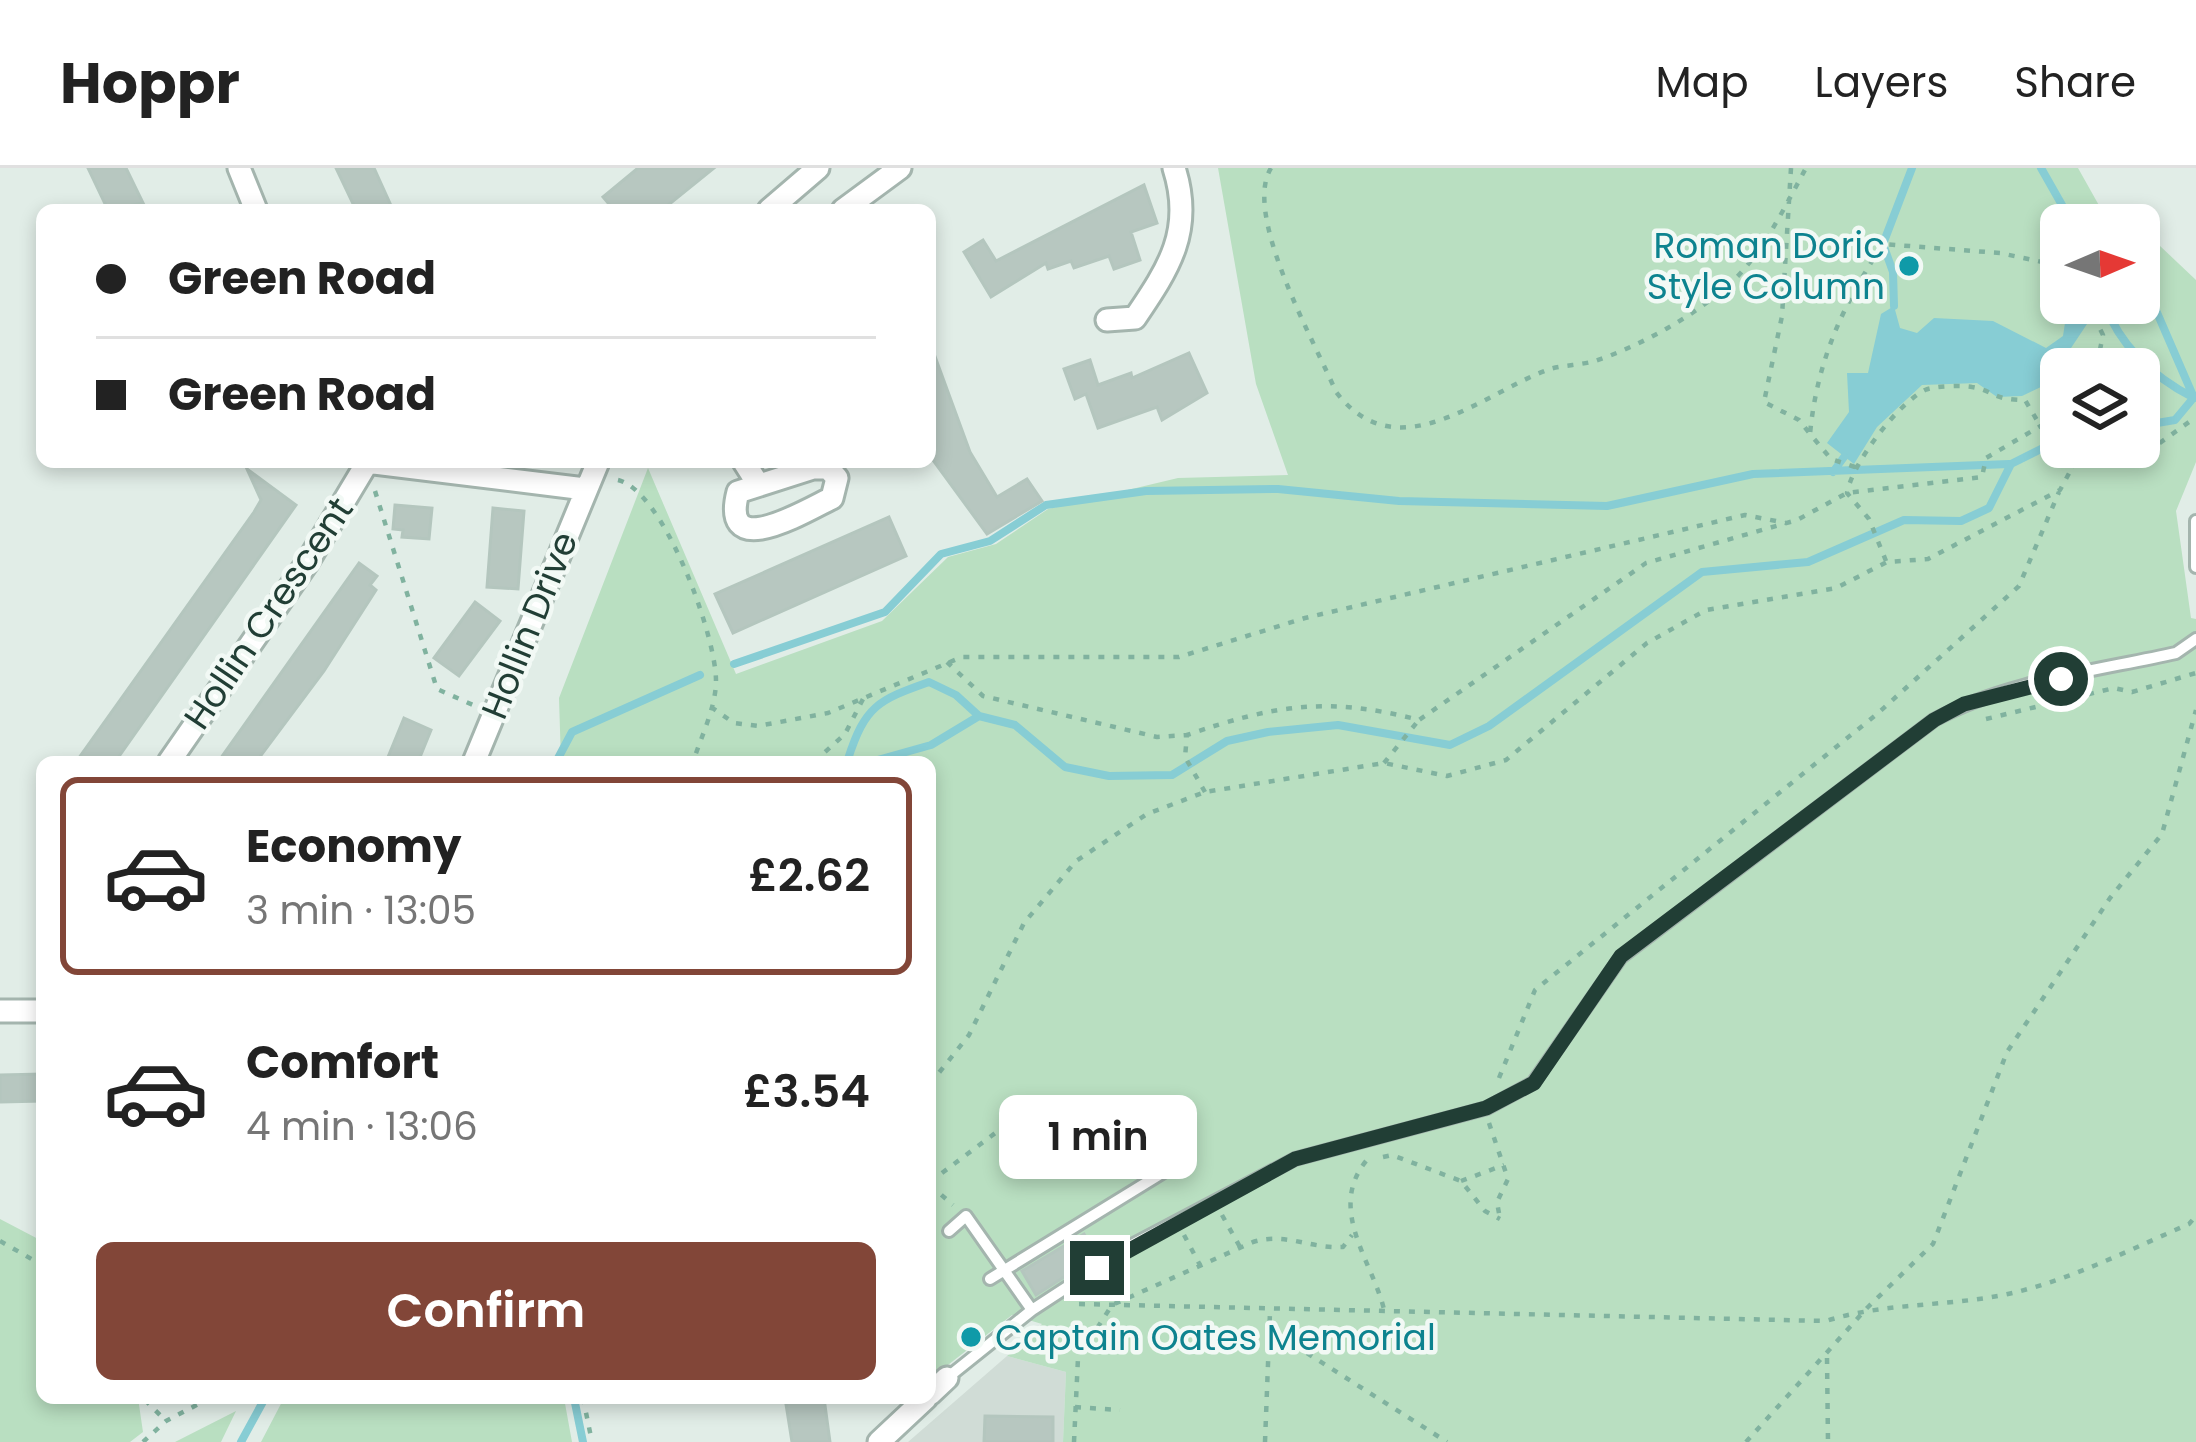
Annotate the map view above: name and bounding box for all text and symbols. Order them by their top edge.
text: Hoppr [60,43,240,123]
text: Map [1656,53,1749,112]
text: Layers [1815,53,1948,112]
text: Share [2014,53,2136,112]
north arrow [2040,204,2160,324]
map controls [2040,204,2160,468]
place label: Roman Doric Style Column [1647,220,1885,312]
text: Green Road [168,247,436,310]
marker: Roman Doric Style Column [1896,253,1922,279]
button: layers [2040,348,2160,468]
text: Green Road [168,363,436,426]
street label: Hollin Crescent [172,487,365,739]
street label: Hollin Drive [469,524,590,726]
route start [2034,652,2088,706]
text: Economy [246,815,461,878]
icon: car [102,822,210,930]
text: £2.62 [748,844,870,907]
text: 3 min · 13:05 [246,883,476,938]
text: Comfort [246,1031,439,1094]
icon: car [102,1038,210,1146]
text: £3.54 [743,1060,870,1123]
callout: 1 min [998,1094,1196,1178]
text: 4 min · 13:06 [246,1099,478,1154]
text: 1 min [1048,1109,1148,1164]
route end [1070,1241,1124,1295]
button: Confirm [96,1242,876,1380]
place label: Captain Oates Memorial [995,1312,1436,1363]
marker: Captain Oates Memorial [958,1324,984,1350]

